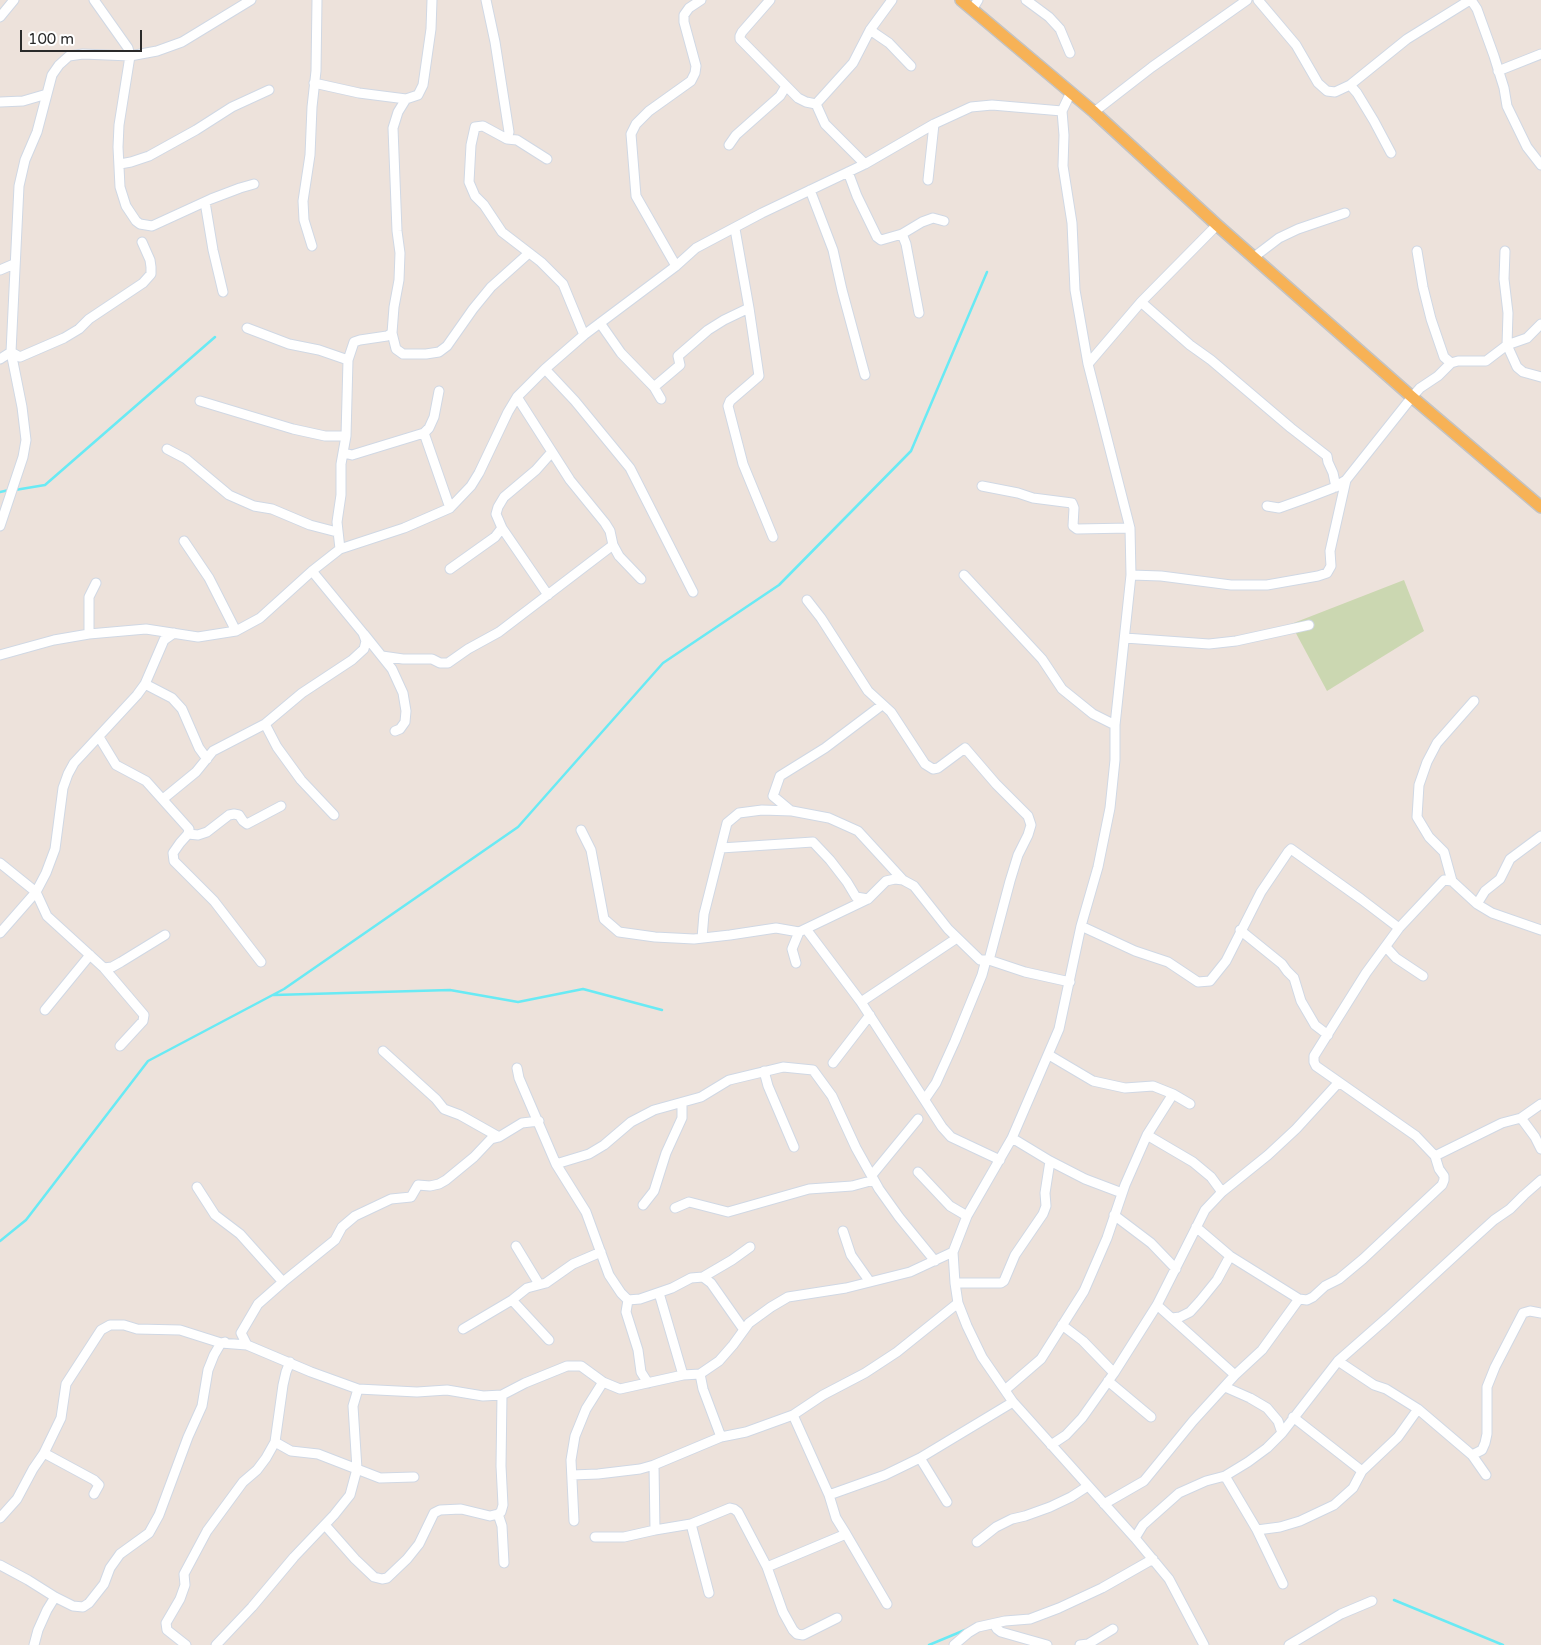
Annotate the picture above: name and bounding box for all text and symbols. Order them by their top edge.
scale bar [22,20,145,52]
text: 100 m [28,30,74,48]

